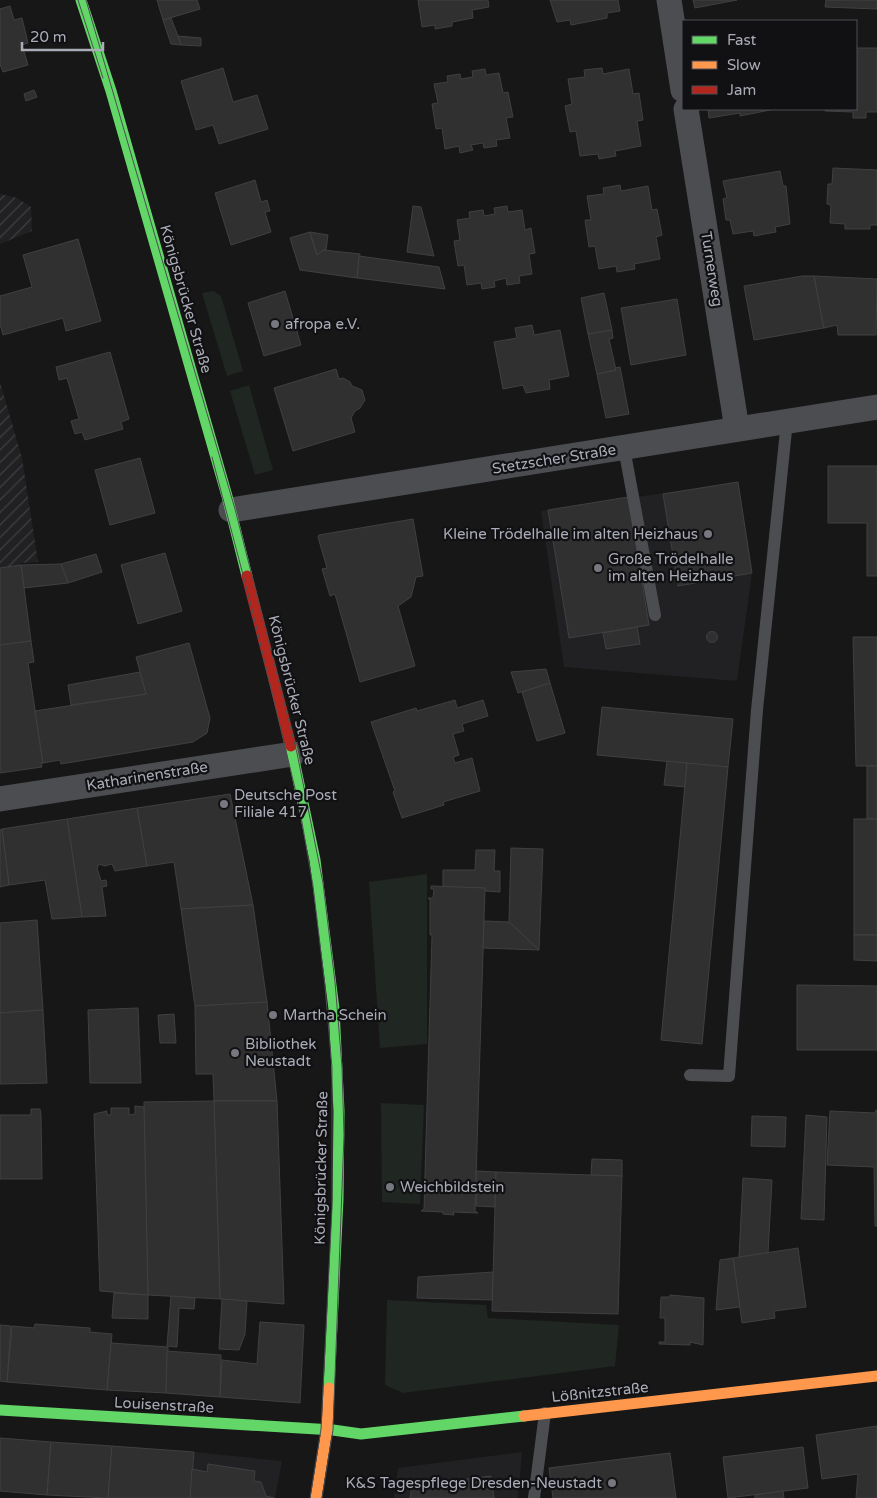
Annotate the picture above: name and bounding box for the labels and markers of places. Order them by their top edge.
place label: afropa e.V. [285,315,360,333]
marker: afropa e.V. [269,318,281,330]
place label: Kleine Trödelhalle im alten Heizhaus [443,525,698,543]
marker: Kleine Trödelhalle im alten Heizhaus [702,528,714,540]
place label: Große Trödelhalle im alten Heizhaus [608,550,734,585]
marker: Große Trödelhalle im alten Heizhaus [592,562,604,574]
place label: Deutsche Post Filiale 417 [234,786,337,821]
marker: Deutsche Post Filiale 417 [218,798,230,810]
place label: Martha Schein [283,1006,387,1024]
marker: Martha Schein [267,1009,279,1021]
place label: Bibliothek Neustadt [245,1035,317,1070]
marker: Bibliothek Neustadt [229,1047,241,1059]
place label: Weichbildstein [400,1178,504,1196]
marker: Weichbildstein [384,1181,396,1193]
place label: K&S Tagespflege Dresden-Neustadt [346,1474,602,1492]
marker: K&S Tagespflege Dresden-Neustadt [606,1477,618,1489]

